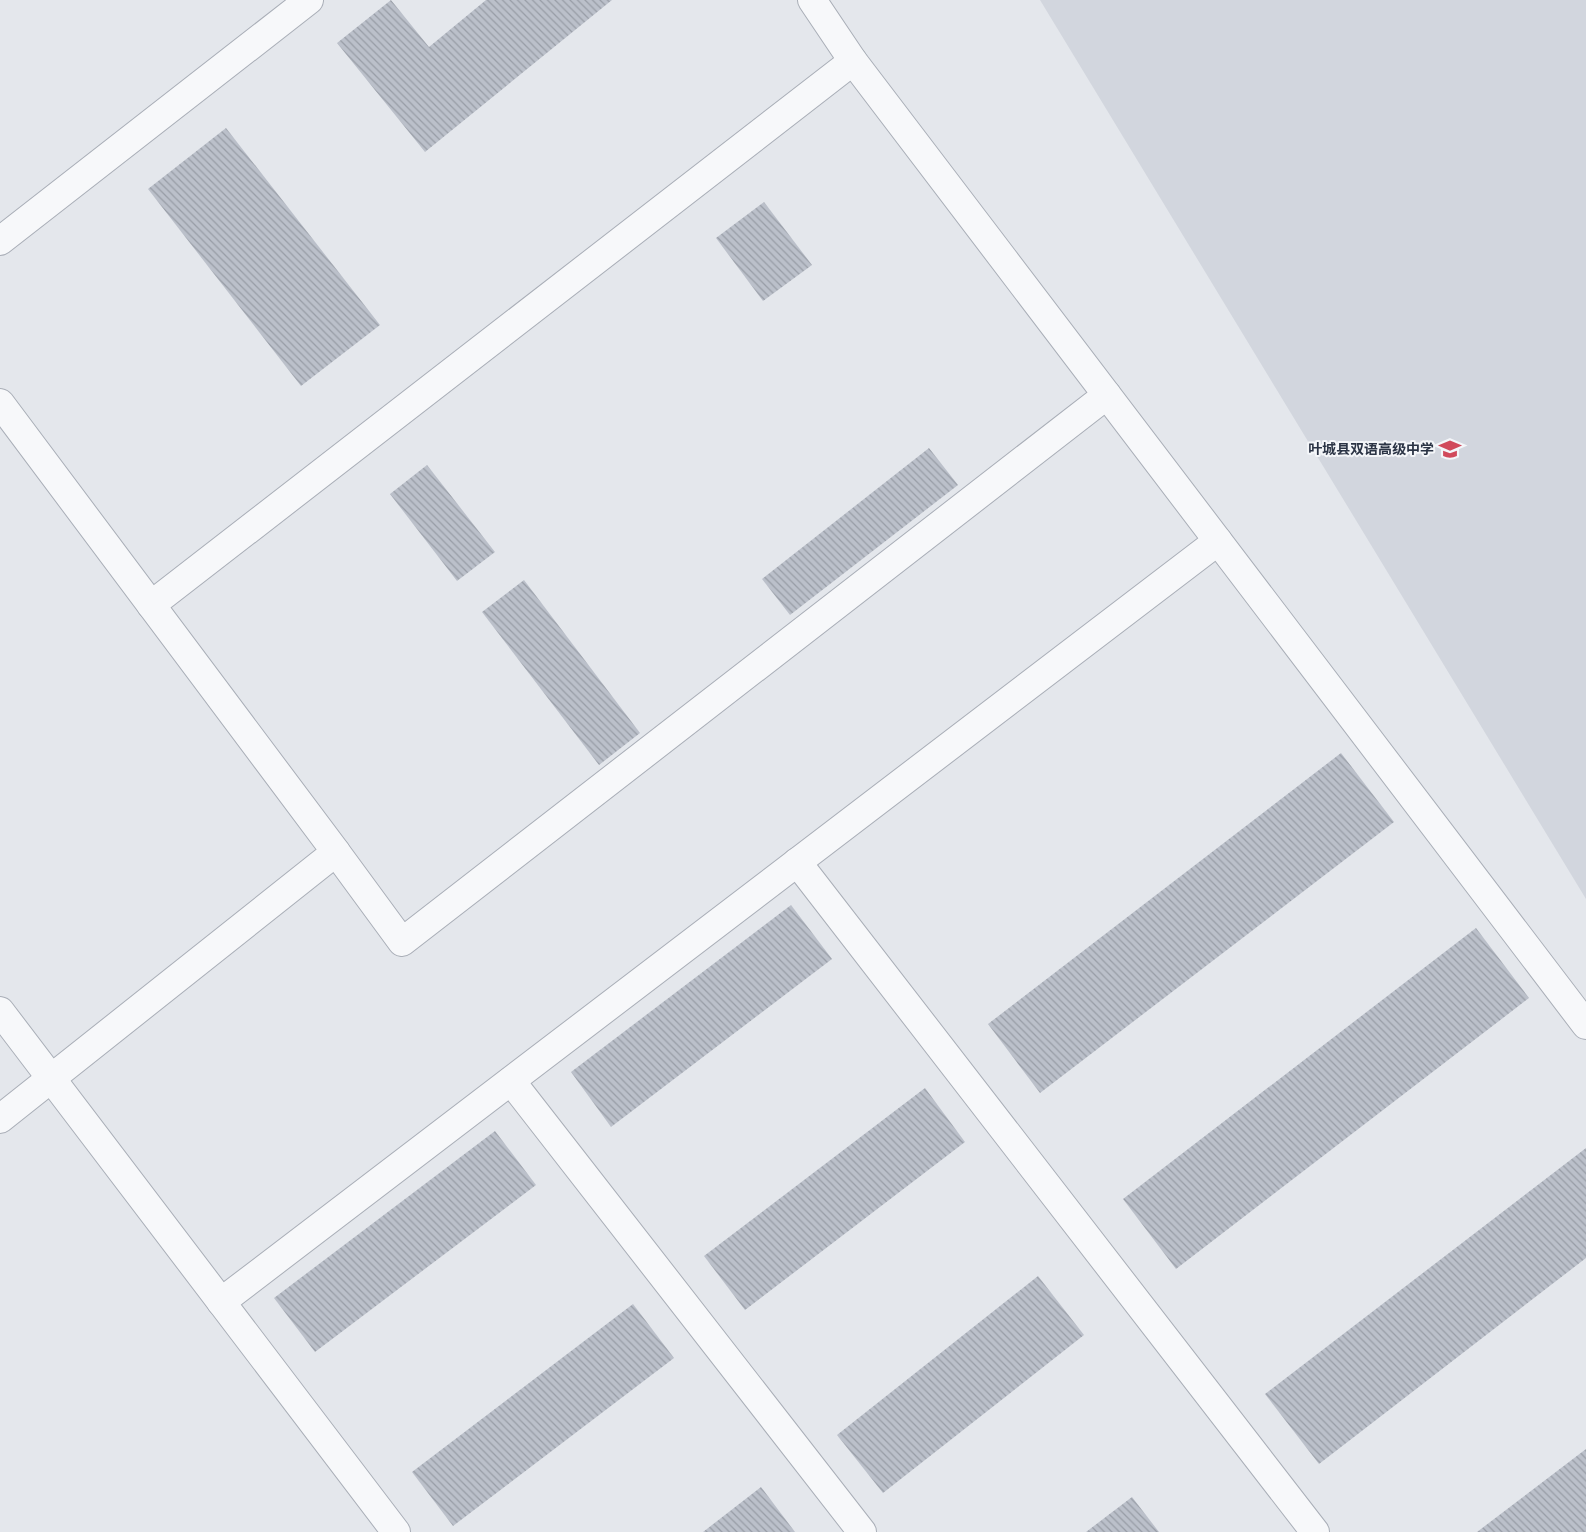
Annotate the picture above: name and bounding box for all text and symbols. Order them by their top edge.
school or university icon: 叶城县双语高级中学 [1437,436,1463,462]
place label: 叶城县双语高级中学 [1308,441,1434,458]

